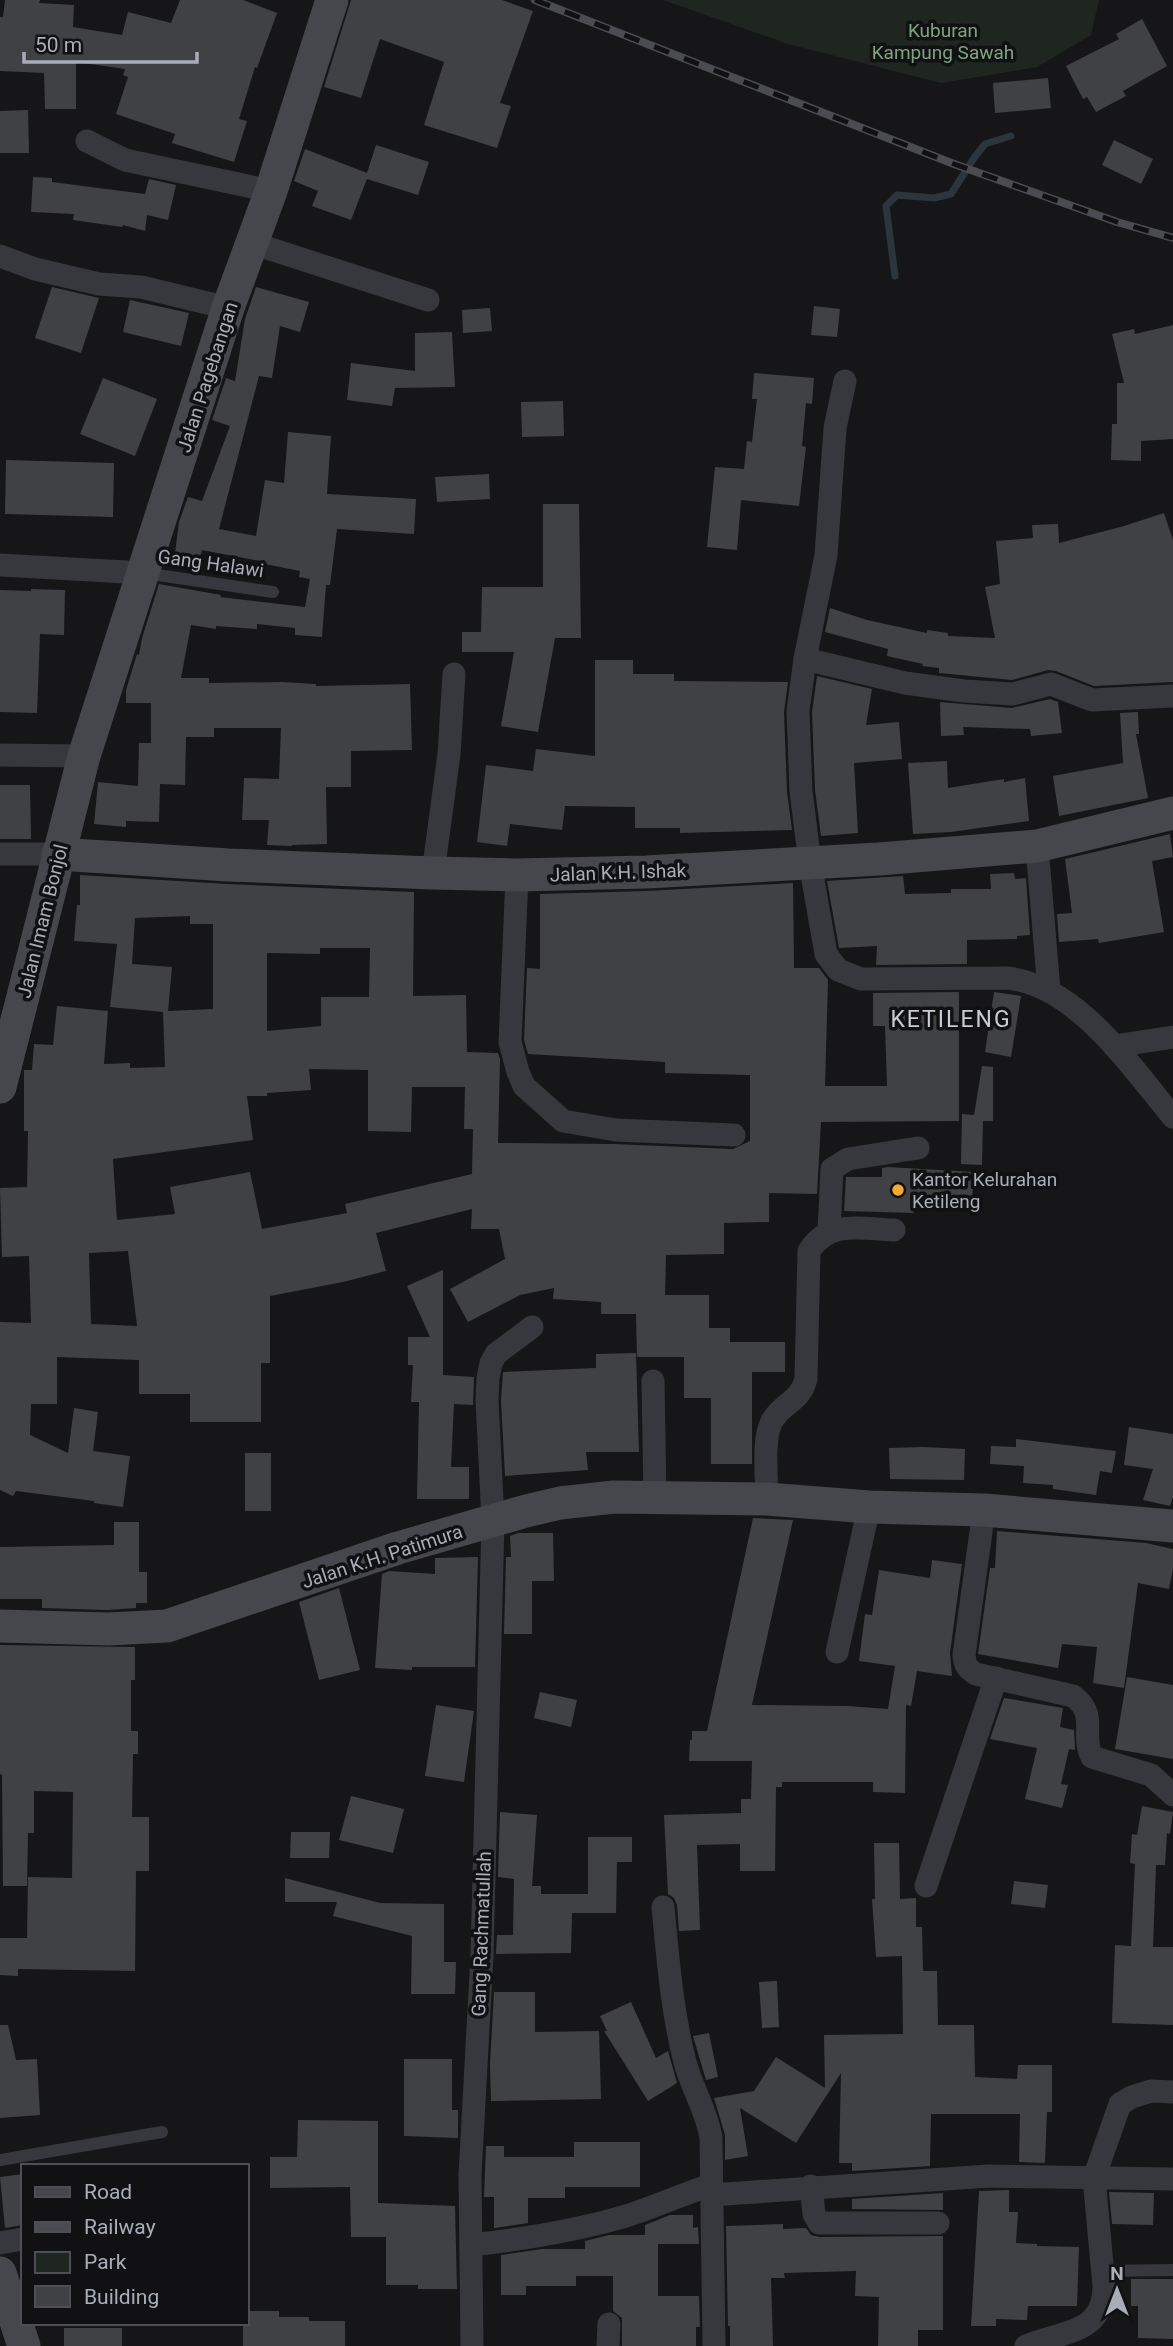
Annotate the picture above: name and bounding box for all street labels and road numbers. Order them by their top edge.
street label: Jalan Pagebangan [172,299,243,455]
street label: Gang Halawi [156,545,265,582]
street label: Jalan Imam Bonjol [12,842,73,1000]
street label: Jalan K.H. Ishak [549,859,687,886]
street label: Jalan K.H. Patimura [299,1520,465,1593]
street label: Gang Rachmatullah [467,1851,496,2017]

